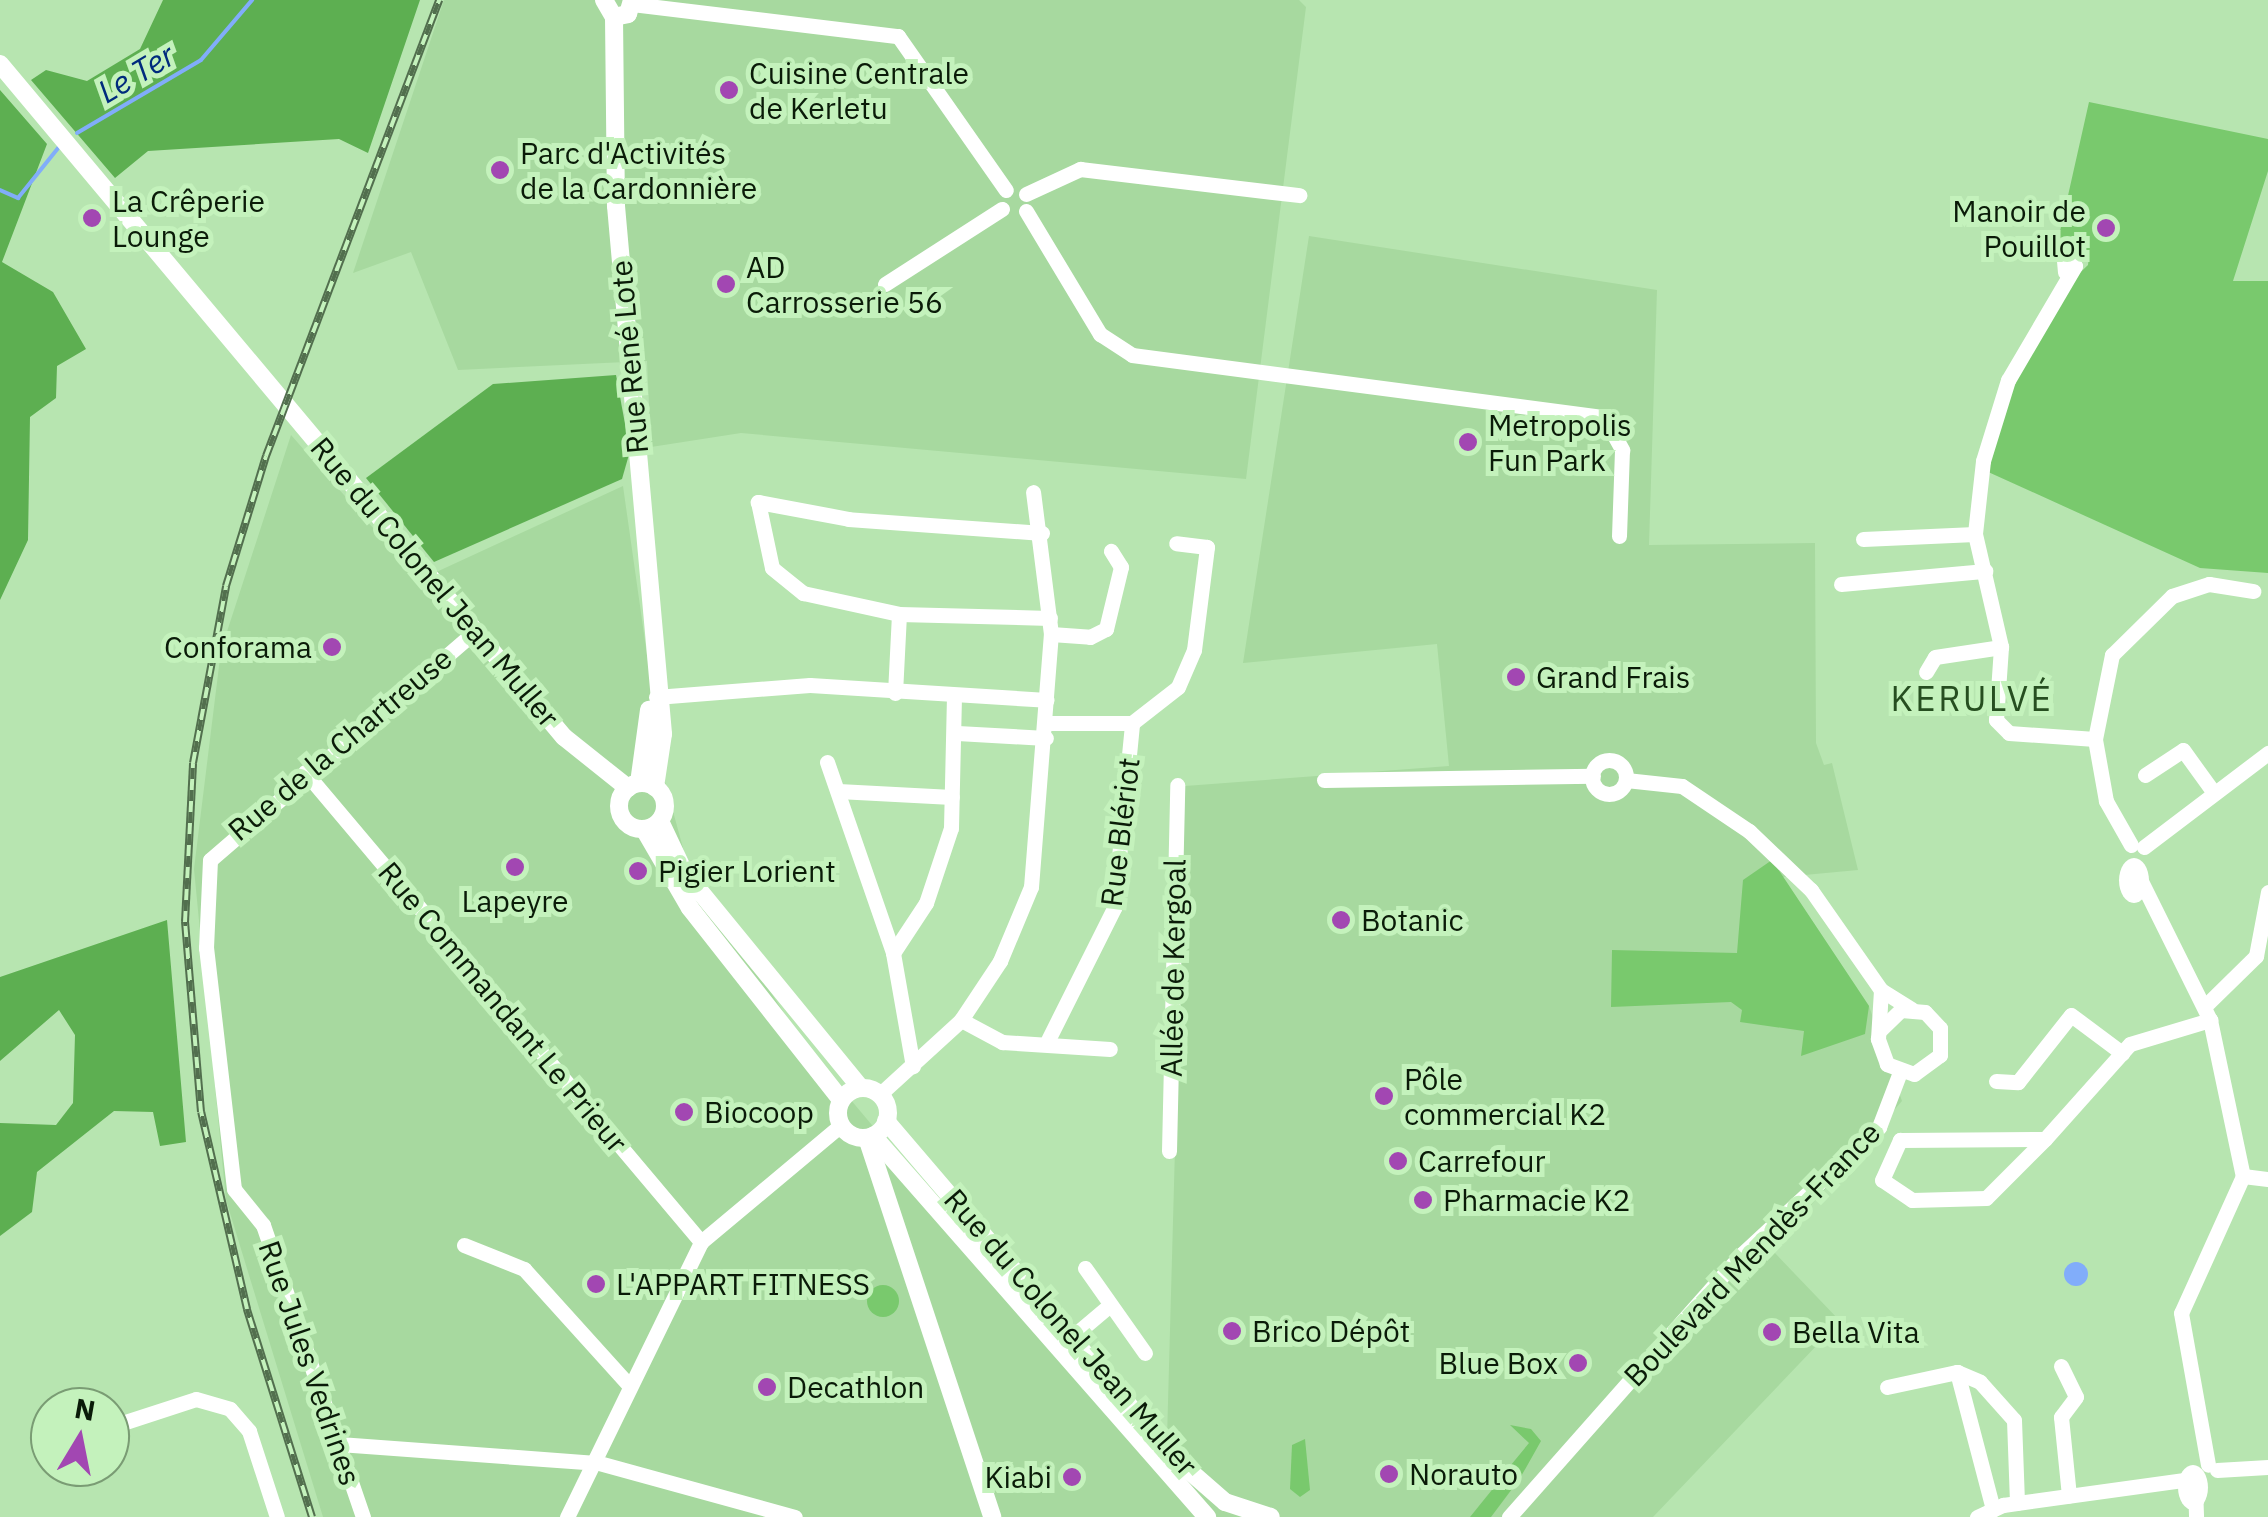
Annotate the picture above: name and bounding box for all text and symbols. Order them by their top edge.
water label: Le Ter [91,35,181,111]
place label: Cuisine Centrale de Kerletu [749,55,969,126]
marker: Cuisine Centrale de Kerletu [718,79,740,101]
place label: Parc d'Activités de la Cardonnière [520,135,757,206]
marker: Parc d'Activités de la Cardonnière [489,159,511,181]
place label: La Crêperie Lounge [112,183,265,254]
place label: Manoir de Pouillot [1952,193,2086,264]
marker: La Crêperie Lounge [81,207,103,229]
marker: Manoir de Pouillot [2095,217,2117,239]
place label: AD Carrosserie 56 [746,249,943,320]
street label: Rue René Lote [603,259,655,455]
marker: AD Carrosserie 56 [715,273,737,295]
place label: Metropolis Fun Park [1488,407,1631,478]
street label: Rue du Colonel Jean Muller [303,430,567,734]
marker: Metropolis Fun Park [1457,431,1479,453]
place label: Conforama [164,629,312,665]
marker: Conforama [321,636,343,658]
street label: Rue de la Chartreuse [221,640,459,848]
place label: Grand Frais [1536,659,1690,695]
marker: Grand Frais [1505,666,1527,688]
district label: KERULVÉ [1891,677,2053,719]
street label: Rue Blériot [1093,755,1147,909]
place label: Pigier Lorient [658,853,836,889]
street label: Rue Commandant Le Prieur [371,855,635,1159]
marker: Lapeyre [504,856,526,878]
street label: Allée de Kergoal [1153,859,1193,1077]
marker: Pigier Lorient [627,860,649,882]
place label: Lapeyre [461,883,569,919]
place label: Botanic [1361,902,1464,938]
marker: Botanic [1330,909,1352,931]
place label: Pôle commercial K2 [1404,1061,1606,1132]
marker: Pôle commercial K2 [1373,1085,1395,1107]
place label: Biocoop [704,1094,814,1130]
marker: Biocoop [673,1101,695,1123]
street label: Boulevard Mendès-France [1616,1114,1888,1394]
place label: Carrefour [1418,1143,1545,1179]
marker: Carrefour [1387,1150,1409,1172]
street label: Rue du Colonel Jean Muller [937,1182,1205,1482]
place label: Pharmacie K2 [1443,1182,1631,1218]
marker: Pharmacie K2 [1412,1189,1434,1211]
street label: Rue Jules Vedrines [251,1236,369,1490]
place label: L'APPART FITNESS [616,1266,870,1302]
marker: L'APPART FITNESS [585,1273,607,1295]
place label: Brico Dépôt [1252,1313,1410,1349]
place label: Bella Vita [1792,1314,1920,1350]
marker: Brico Dépôt [1221,1320,1243,1342]
marker: Bella Vita [1761,1321,1783,1343]
place label: Blue Box [1438,1345,1558,1381]
marker: Blue Box [1567,1352,1589,1374]
place label: Decathlon [787,1369,924,1405]
marker: Decathlon [756,1376,778,1398]
north arrow [30,1387,130,1487]
text: N [72,1389,98,1429]
place label: Norauto [1409,1456,1518,1492]
place label: Kiabi [985,1459,1052,1495]
marker: Norauto [1378,1463,1400,1485]
marker: Kiabi [1061,1466,1083,1488]

